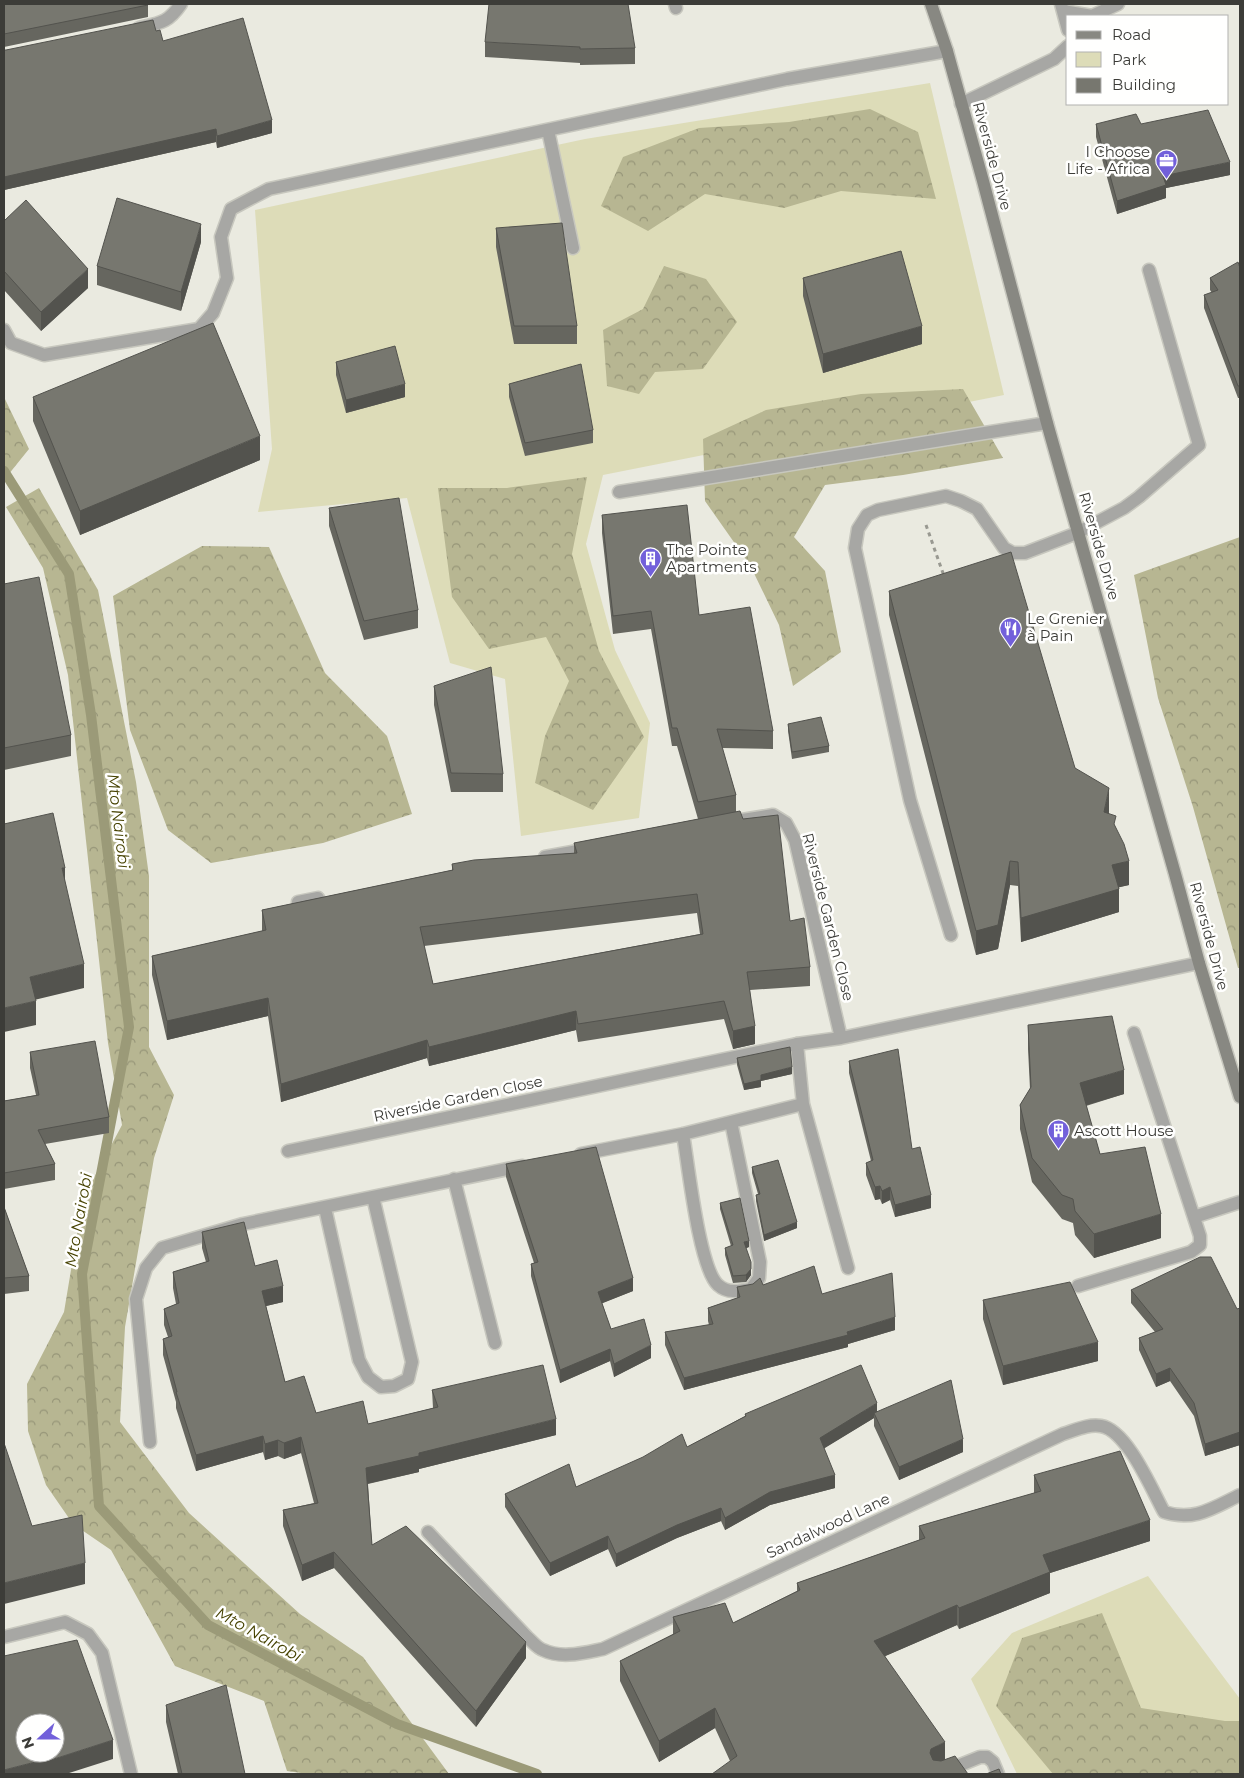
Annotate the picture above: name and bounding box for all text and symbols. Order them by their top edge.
legend [1066,15,1229,105]
text: Road [1112,25,1151,44]
text: Park [1112,50,1146,69]
text: Building [1112,75,1176,94]
street label: Riverside Drive [969,99,1016,212]
place label: I Choose Life - Africa [1066,142,1150,178]
office icon: I Choose Life - Africa [1154,149,1178,180]
street label: Riverside Drive [1075,490,1124,602]
place label: The Pointe Apartments [666,540,757,576]
building icon: The Pointe Apartments [638,547,662,578]
place label: Le Grenier à Pain [1027,609,1104,645]
restaurant icon: Le Grenier à Pain [999,616,1023,647]
water label: Mto Nairobi [103,773,134,870]
street label: Riverside Garden Close [798,831,859,1003]
street label: Riverside Drive [1186,879,1233,992]
street label: Riverside Garden Close [372,1071,544,1126]
building icon: Ascott House [1046,1119,1070,1150]
place label: Ascott House [1074,1121,1174,1140]
water label: Mto Nairobi [61,1171,96,1269]
street label: Sandalwood Lane [763,1489,893,1562]
water label: Mto Nairobi [212,1603,306,1666]
north arrow [15,1713,65,1763]
text: N [17,1734,38,1751]

